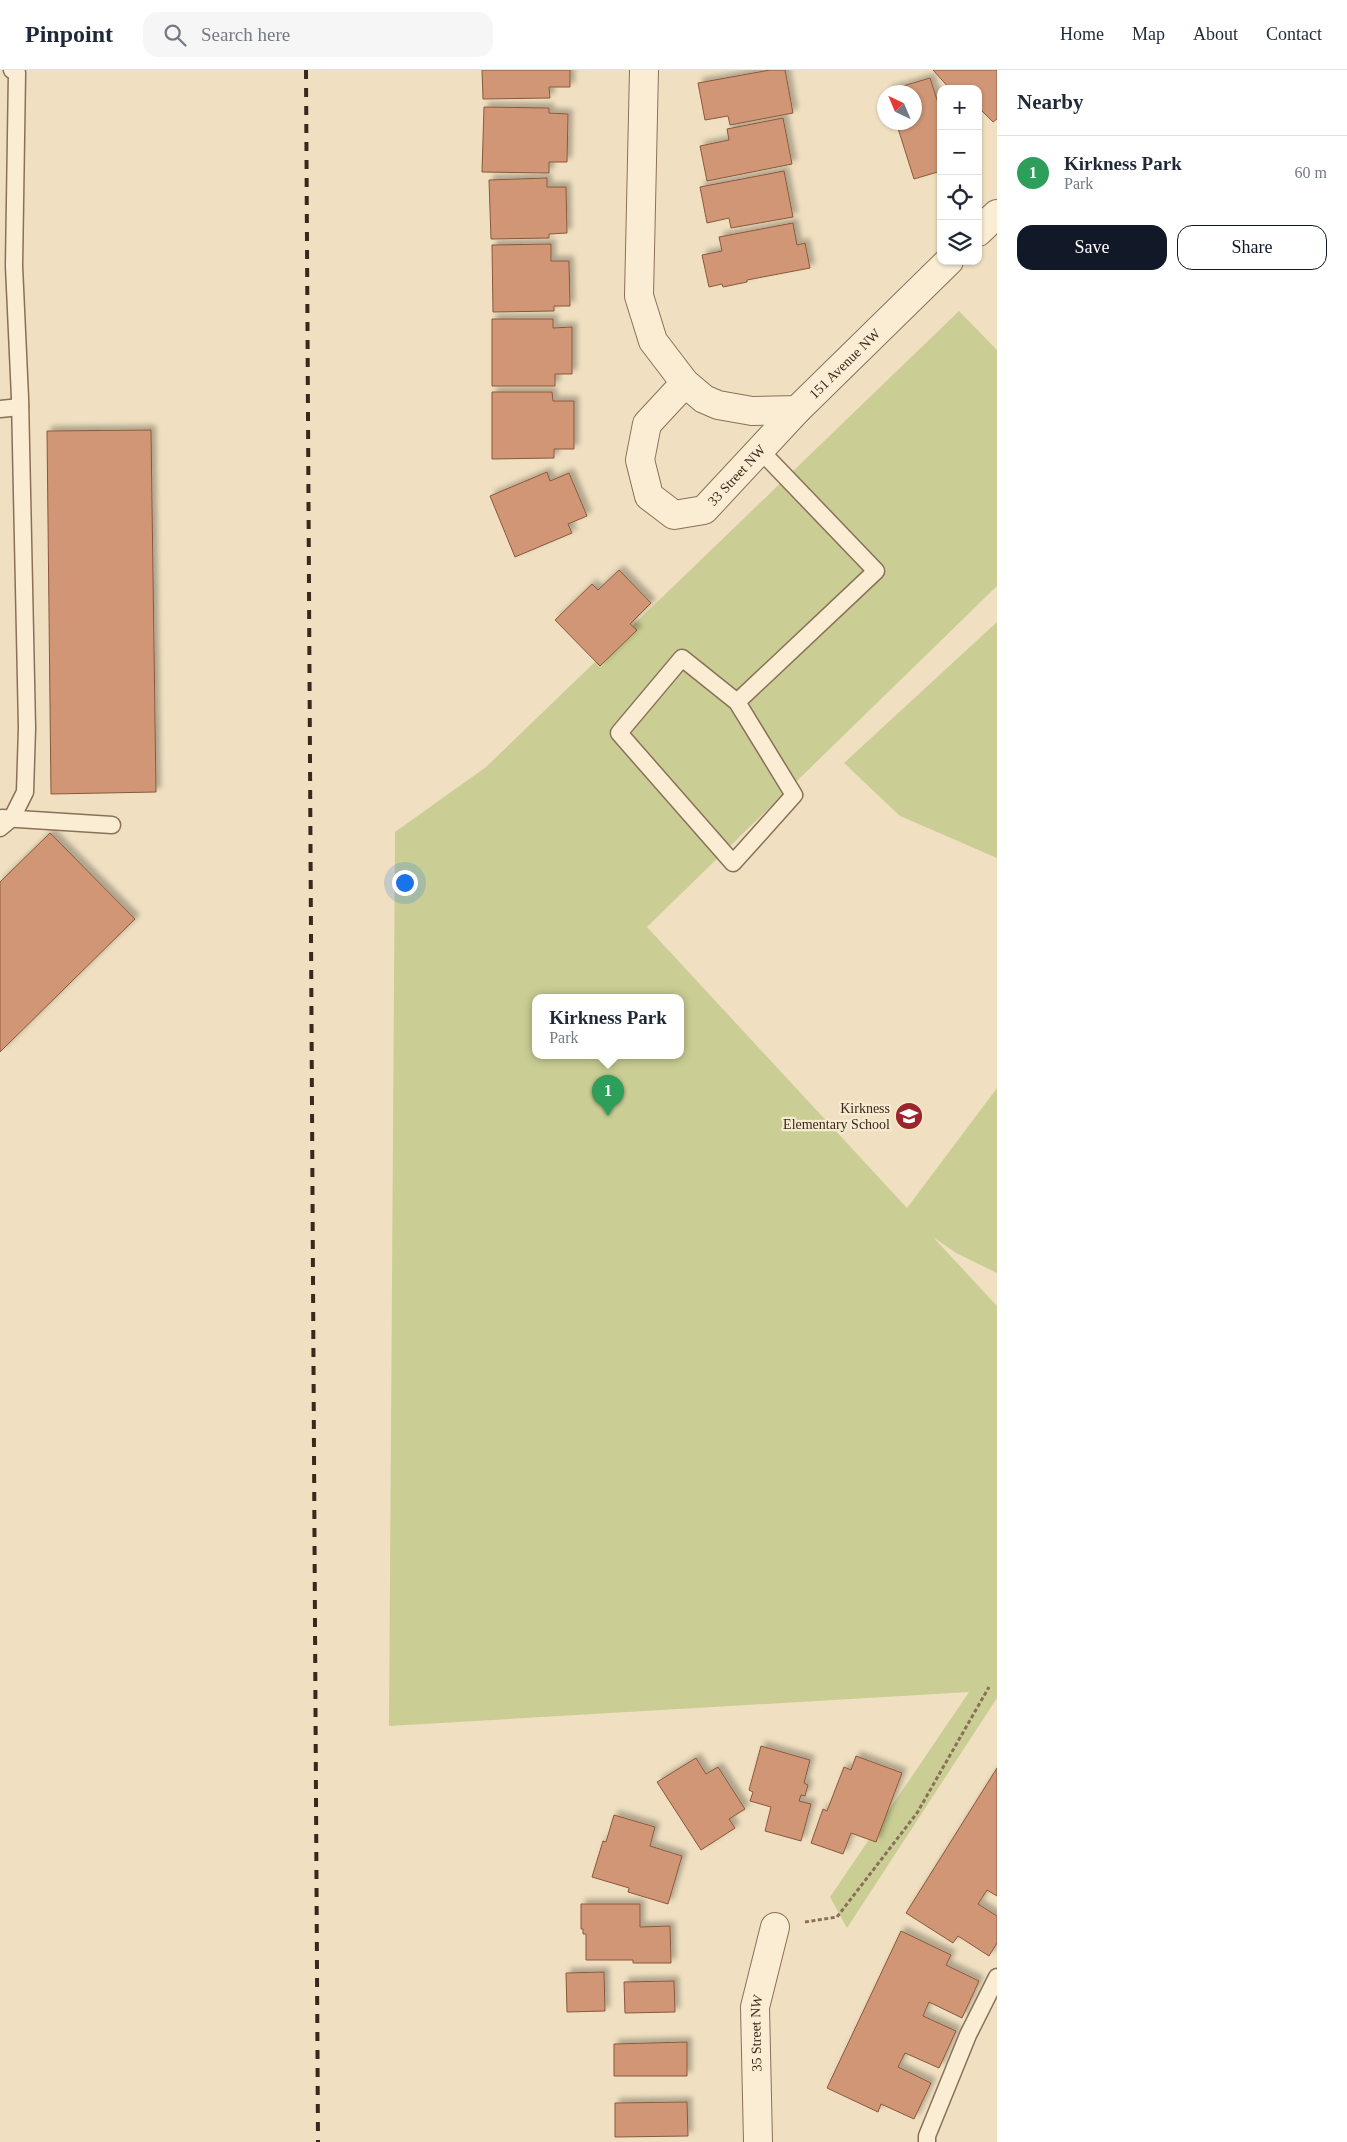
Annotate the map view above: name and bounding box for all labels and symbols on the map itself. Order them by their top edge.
north arrow [877,85,922,130]
street label: 151 Avenue NW [806,325,883,401]
street label: 33 Street NW [705,441,769,509]
your location [392,870,418,896]
pin: 1 [592,1075,624,1116]
place label: Kirkness Elementary School [783,1101,890,1132]
school or university icon: Kirkness Elementary School [894,1101,924,1131]
street label: 35 Street NW [748,1992,765,2072]

